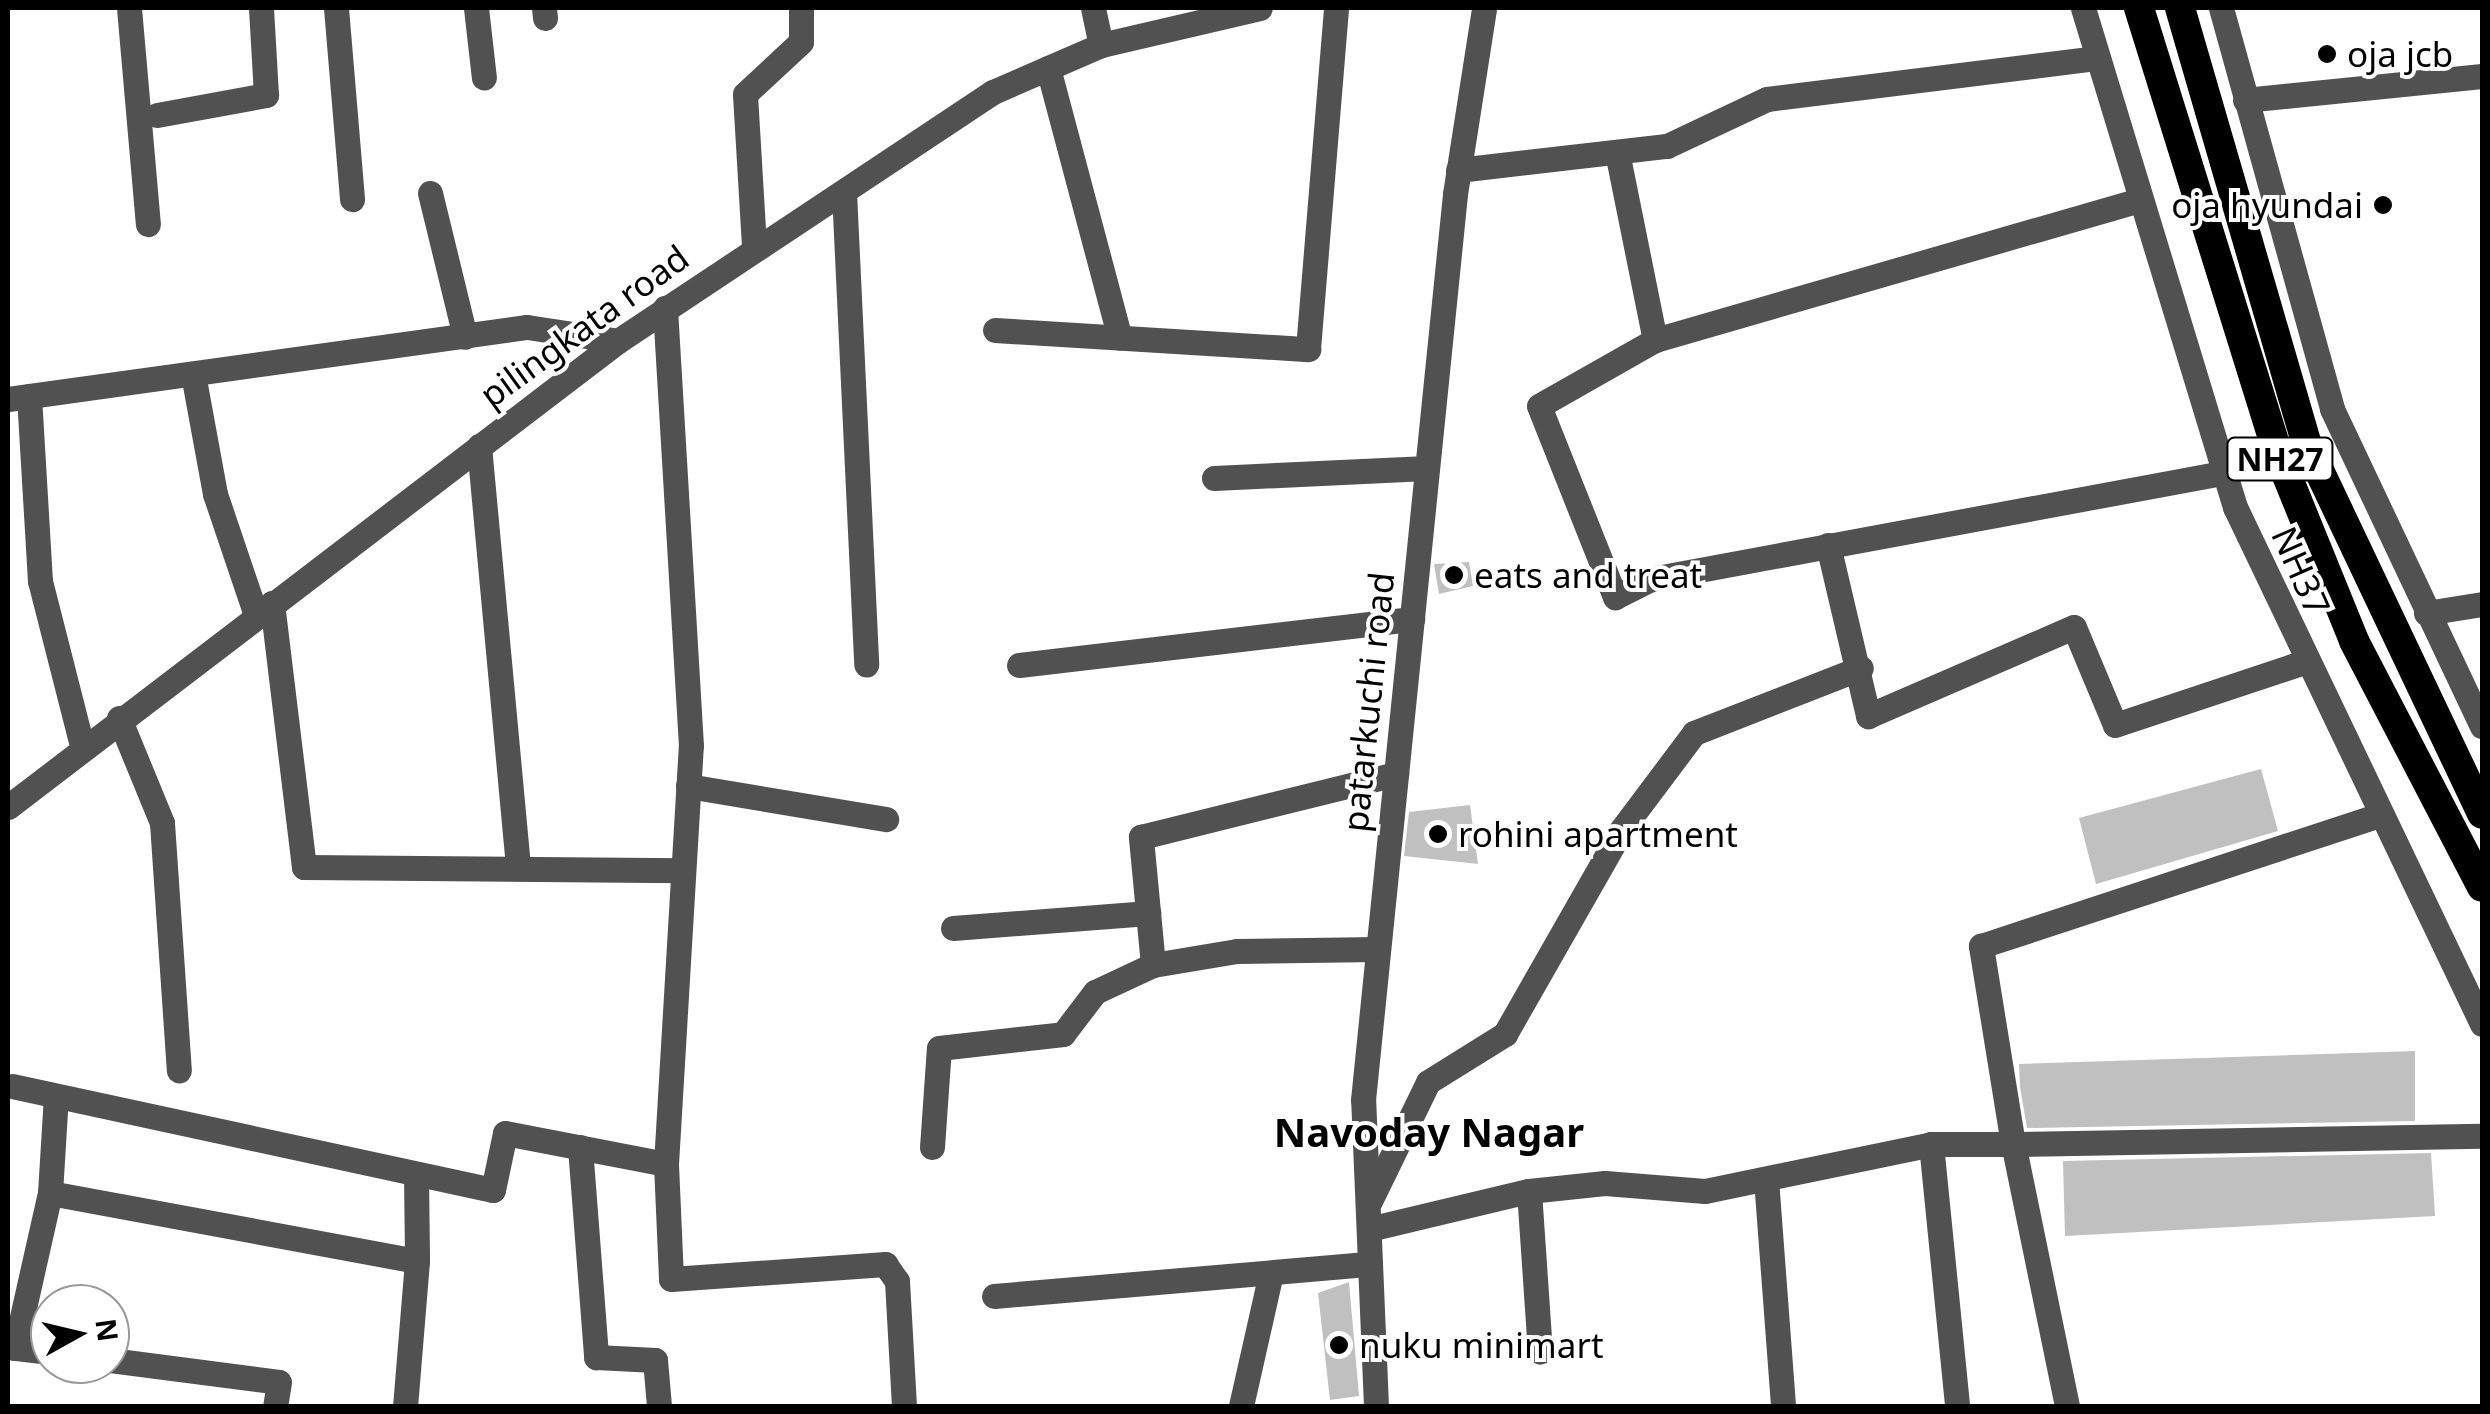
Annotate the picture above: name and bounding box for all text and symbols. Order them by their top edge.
place label: oja jcb [2347,33,2453,75]
marker: oja jcb [2316,43,2338,65]
place label: oja hyundai [2171,184,2363,226]
marker: oja hyundai [2372,194,2394,216]
street label: pilingkata road [472,236,696,416]
road number: NH27 [2225,432,2335,486]
street label: NH37 [2263,520,2339,622]
place label: eats and treat [1474,554,1702,596]
marker: eats and treat [1443,564,1465,586]
street label: patarkuchi road [1333,570,1403,834]
place label: rohini apartment [1458,813,1738,855]
marker: rohini apartment [1427,823,1449,845]
district label: Navoday Nagar [1274,1108,1584,1156]
north arrow [30,1284,130,1384]
text: N [87,1316,128,1344]
place label: nuku minimart [1359,1324,1604,1366]
marker: nuku minimart [1328,1334,1350,1356]

